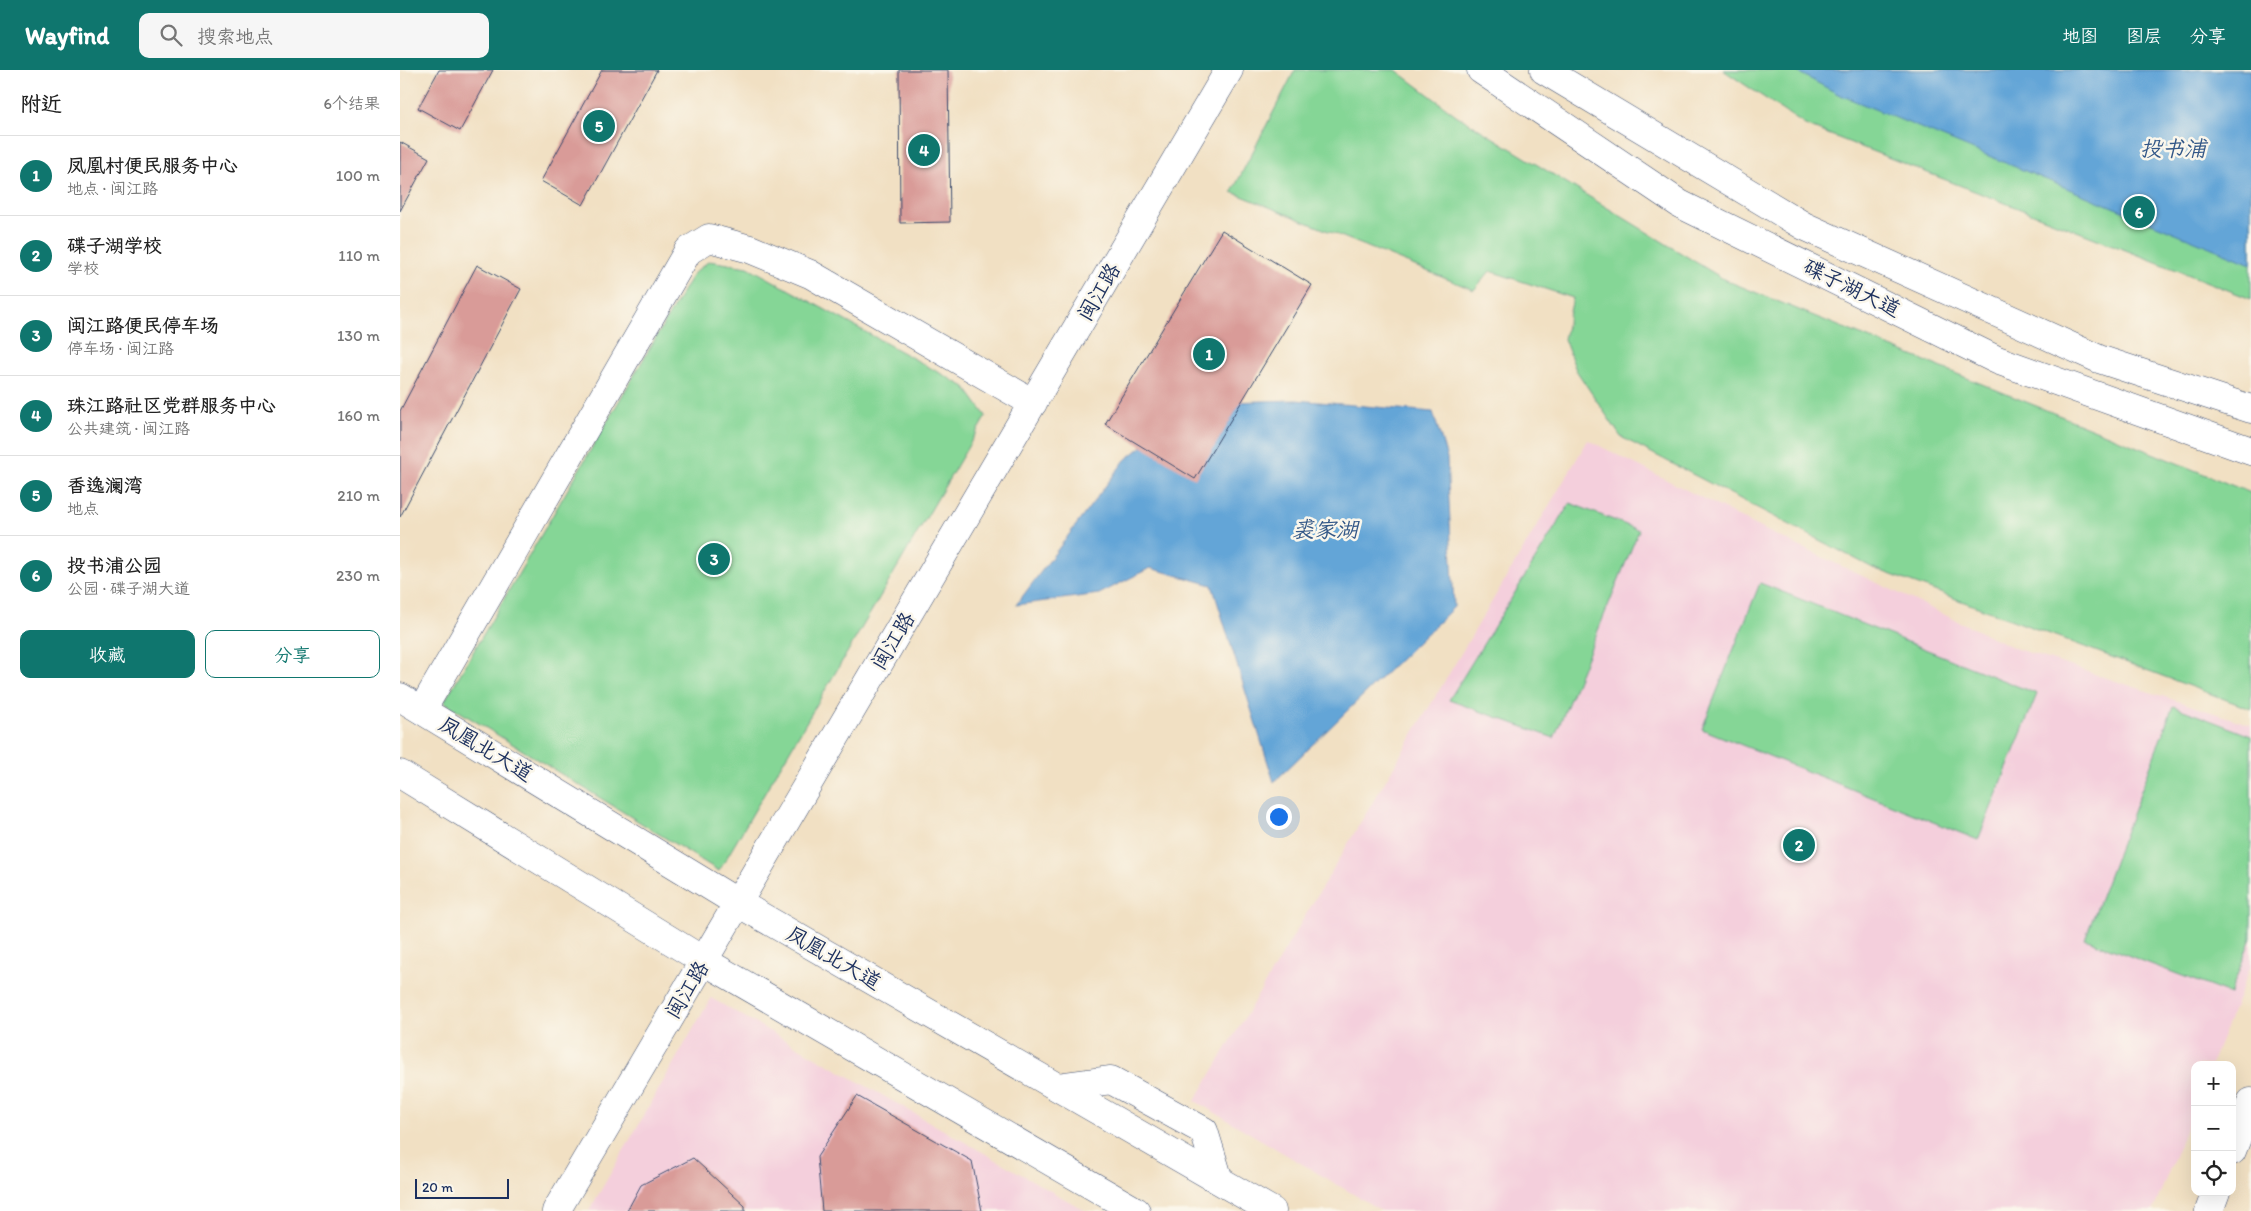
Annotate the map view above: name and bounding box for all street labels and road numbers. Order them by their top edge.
street label: 碟子湖大道 [1800,253,1905,322]
street label: 闽江路 [1072,258,1125,325]
street label: 闽江路 [866,607,920,674]
street label: 凤凰北大道 [435,711,538,786]
street label: 凤凰北大道 [783,920,886,995]
street label: 闽江路 [660,956,714,1023]

